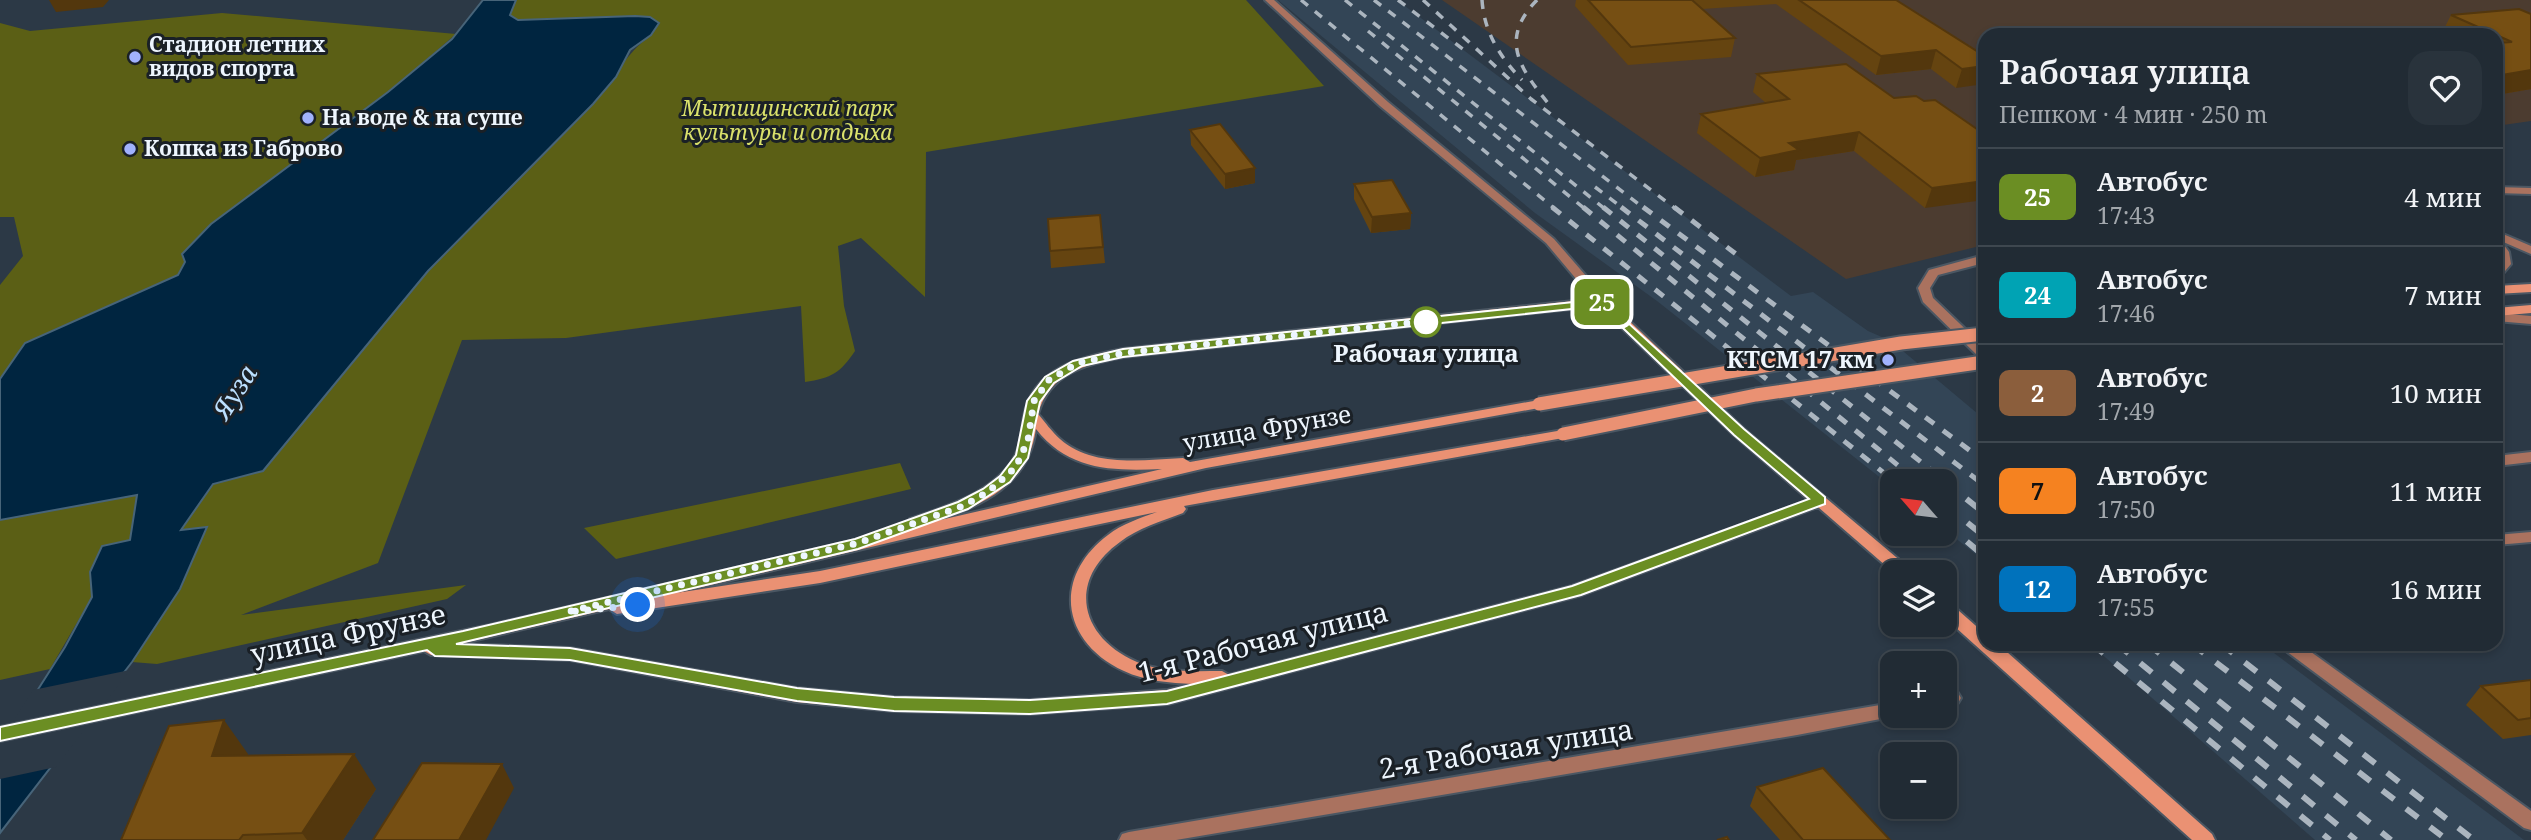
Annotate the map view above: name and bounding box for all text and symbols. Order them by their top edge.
place label: Стадион летних видов спорта [149,30,326,82]
marker: Стадион летних видов спорта [127,49,143,65]
text: Рабочая улица [1999,49,2251,94]
button: heart [2408,51,2482,125]
park label: Мытищинский парк культуры и отдыха [681,94,895,146]
text: Пешком · 4 мин · 250 m [1999,98,2267,130]
place label: На воде & на суше [322,103,523,131]
marker: На воде & на суше [300,110,316,126]
place label: Кошка из Габрово [144,134,343,162]
marker: Кошка из Габрово [122,141,138,157]
text: Автобус [2097,163,2207,199]
text: 4 мин [2404,179,2482,215]
text: 25 [2024,180,2051,213]
text: 17:43 [2097,199,2155,231]
text: Автобус [2097,261,2207,297]
text: 7 мин [2404,277,2482,313]
text: 24 [2024,278,2051,311]
line badge: 25 [1570,279,1634,325]
text: 25 [1588,285,1616,318]
text: 17:46 [2097,297,2155,329]
marker: Рабочая улица [1411,307,1441,337]
place label: Рабочая улица [1333,336,1519,369]
place label: КТСМ 17 км [1726,342,1875,375]
marker: КТСМ 17 км [1880,352,1896,368]
water label: Яуза [202,357,265,427]
text: Автобус [2097,359,2207,395]
text: 10 мин [2390,375,2482,411]
text: 2 [2031,376,2044,409]
text: 17:49 [2097,395,2155,427]
street label: улица Фрунзе [1180,396,1353,459]
text: Автобус [2097,457,2207,493]
north arrow [1880,469,1956,546]
map controls [1880,469,1957,819]
text: 11 мин [2390,473,2482,509]
text: 7 [2031,474,2044,507]
text: 17:50 [2097,493,2155,525]
text: Автобус [2097,555,2207,591]
button: layers [1880,560,1957,637]
text: 16 мин [2390,571,2482,607]
text: 12 [2024,572,2051,605]
your location [620,587,655,622]
text: 17:55 [2097,591,2155,623]
street label: 1-я Рабочая улица [1134,592,1392,690]
street label: улица Фрунзе [247,594,449,672]
button: + [1880,651,1957,728]
street label: 2-я Рабочая улица [1376,709,1635,787]
button: − [1880,742,1957,819]

